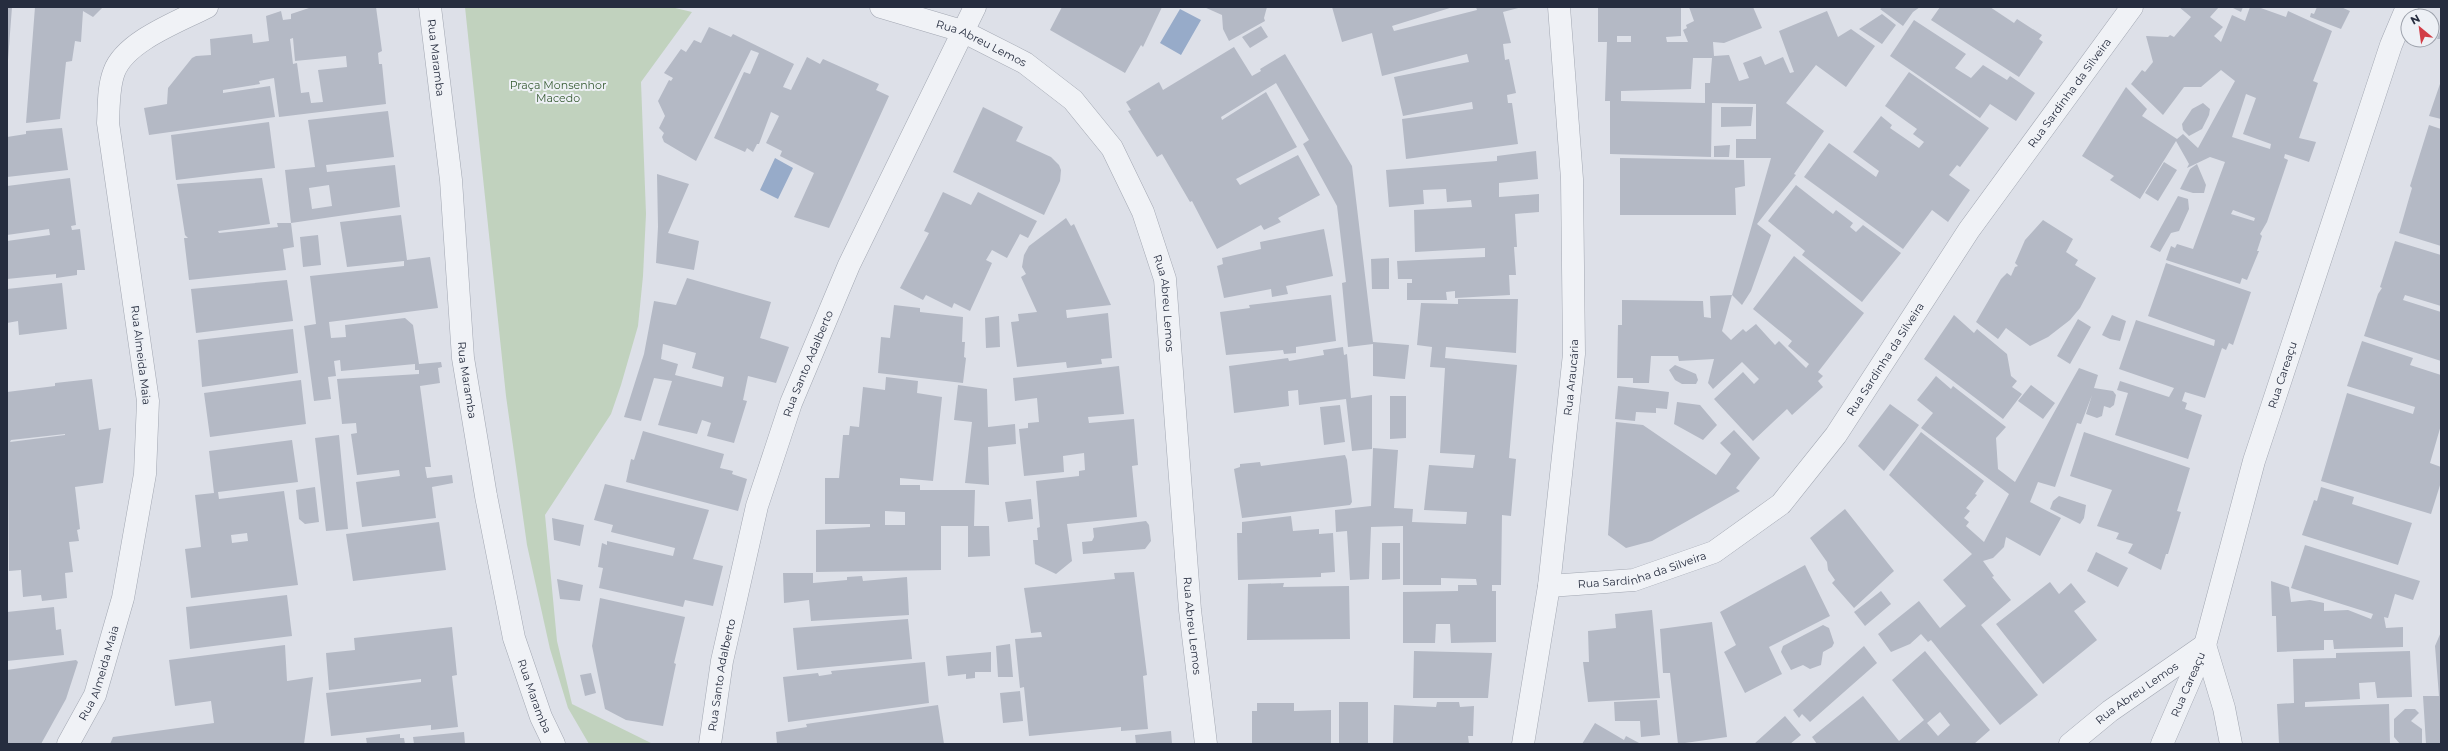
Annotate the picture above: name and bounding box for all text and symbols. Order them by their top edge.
north arrow [2400,8,2440,48]
text: N [2408,11,2422,28]
street label: Rua Abreu Lemos [934,17,1030,70]
street label: Rua Maramba [425,18,448,97]
street label: Rua Sardinha da Silveira [2025,35,2114,150]
park label: Praça Monsenhor Macedo [510,78,606,105]
street label: Rua Abreu Lemos [1150,253,1178,353]
street label: Rua Sardinha da Silveira [1843,300,1927,419]
street label: Rua Almeida Maia [128,304,154,406]
street label: Rua Santo Adalberto [780,308,836,419]
street label: Rua Araucária [1560,339,1581,416]
street label: Rua Careaçu [2265,340,2300,410]
street label: Rua Maramba [455,341,480,420]
street label: Rua Sardinha da Silveira [1577,548,1708,591]
street label: Rua Abreu Lemos [1181,576,1205,676]
street label: Rua Santo Adalberto [705,617,738,732]
street label: Rua Almeida Maia [75,624,122,723]
street label: Rua Careaçu [2168,650,2208,719]
street label: Rua Maramba [515,657,555,735]
street label: Rua Abreu Lemos [2092,658,2181,727]

